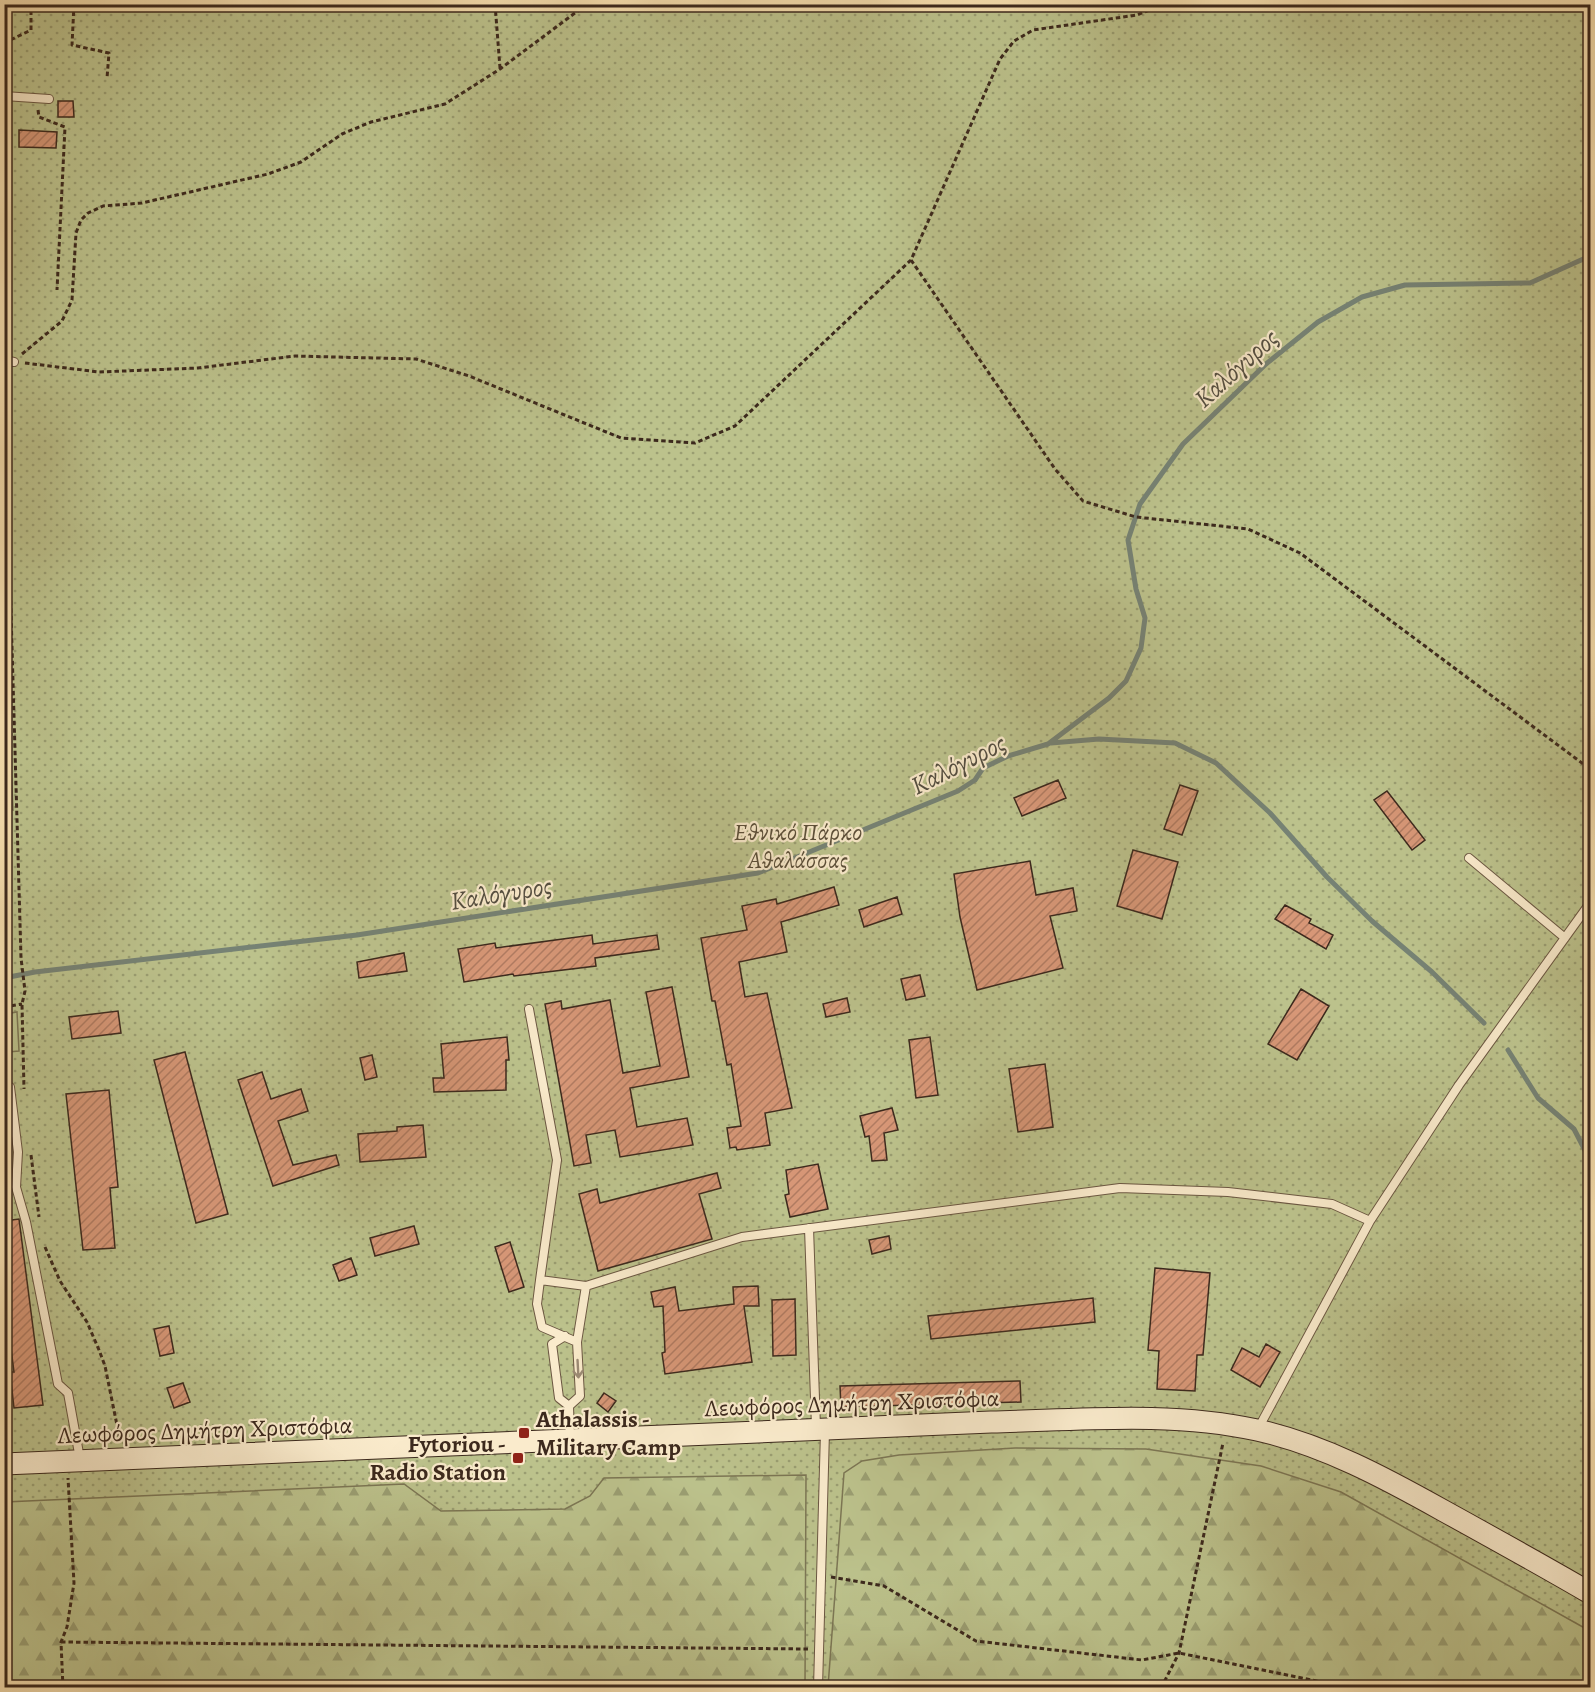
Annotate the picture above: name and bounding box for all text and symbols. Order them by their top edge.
water label: Καλόγυρος [1187,321,1286,416]
water label: Καλόγυρος [905,725,1012,803]
park label: Εθνικό Πάρκο Αθαλάσσας [734,816,862,876]
water label: Καλόγυρος [448,868,555,919]
one-way arrow [573,1359,584,1379]
street label: Λεωφόρος Δημήτρη Χριστόφια [703,1382,1000,1424]
place label: Athalassis - Military Camp [535,1403,681,1463]
street label: Λεωφόρος Δημήτρη Χριστόφια [56,1409,353,1451]
marker: Athalassis - Military Camp [517,1426,531,1440]
place label: Fytoriou - Radio Station [369,1428,507,1488]
marker: Fytoriou - Radio Station [511,1451,525,1465]

